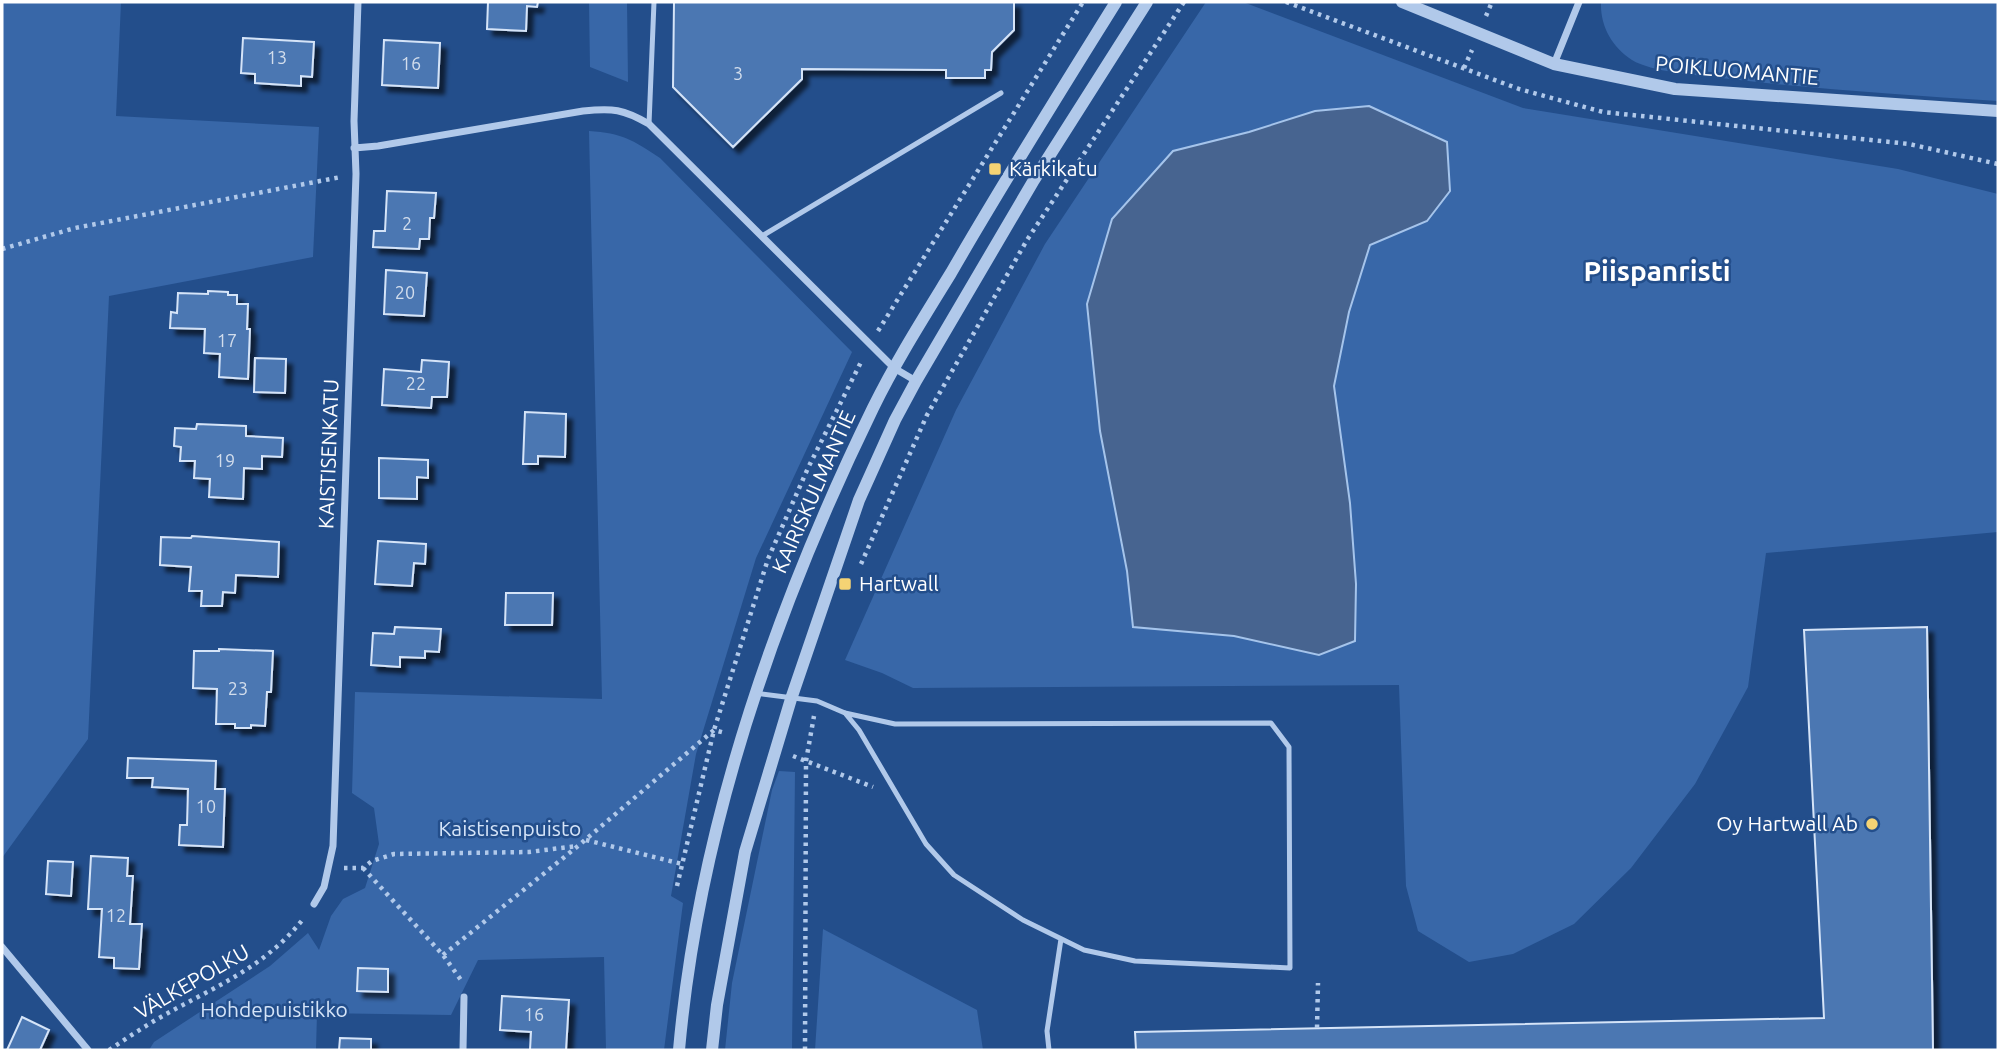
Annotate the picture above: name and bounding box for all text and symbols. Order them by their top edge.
house number: 13 [267,47,287,67]
street label: POIKLUOMANTIE [1654,51,1820,89]
house number: 16 [401,53,421,73]
house number: 3 [733,63,743,83]
place label: Kärkikatu [1009,156,1098,180]
marker: Kärkikatu [987,161,1003,177]
house number: 2 [402,213,412,233]
district label: Piispanristi [1583,255,1731,286]
house number: 20 [395,282,415,302]
house number: 17 [217,330,237,350]
house number: 22 [406,373,426,393]
street label: KAISTISENKATU [313,378,343,529]
street label: KAIRISKULMANTIE [766,407,860,577]
house number: 19 [215,450,235,470]
place label: Hartwall [859,571,939,595]
marker: Hartwall [837,576,853,592]
house number: 23 [228,678,248,698]
house number: 10 [196,796,216,816]
place label: Oy Hartwall Ab [1716,811,1858,835]
park label: Kaistisenpuisto [439,816,581,840]
marker: Oy Hartwall Ab [1864,816,1880,832]
house number: 12 [106,905,126,925]
street label: VÄLKEPOLKU [130,939,253,1023]
park label: Hohdepuistikko [200,997,348,1021]
house number: 16 [524,1004,544,1024]

